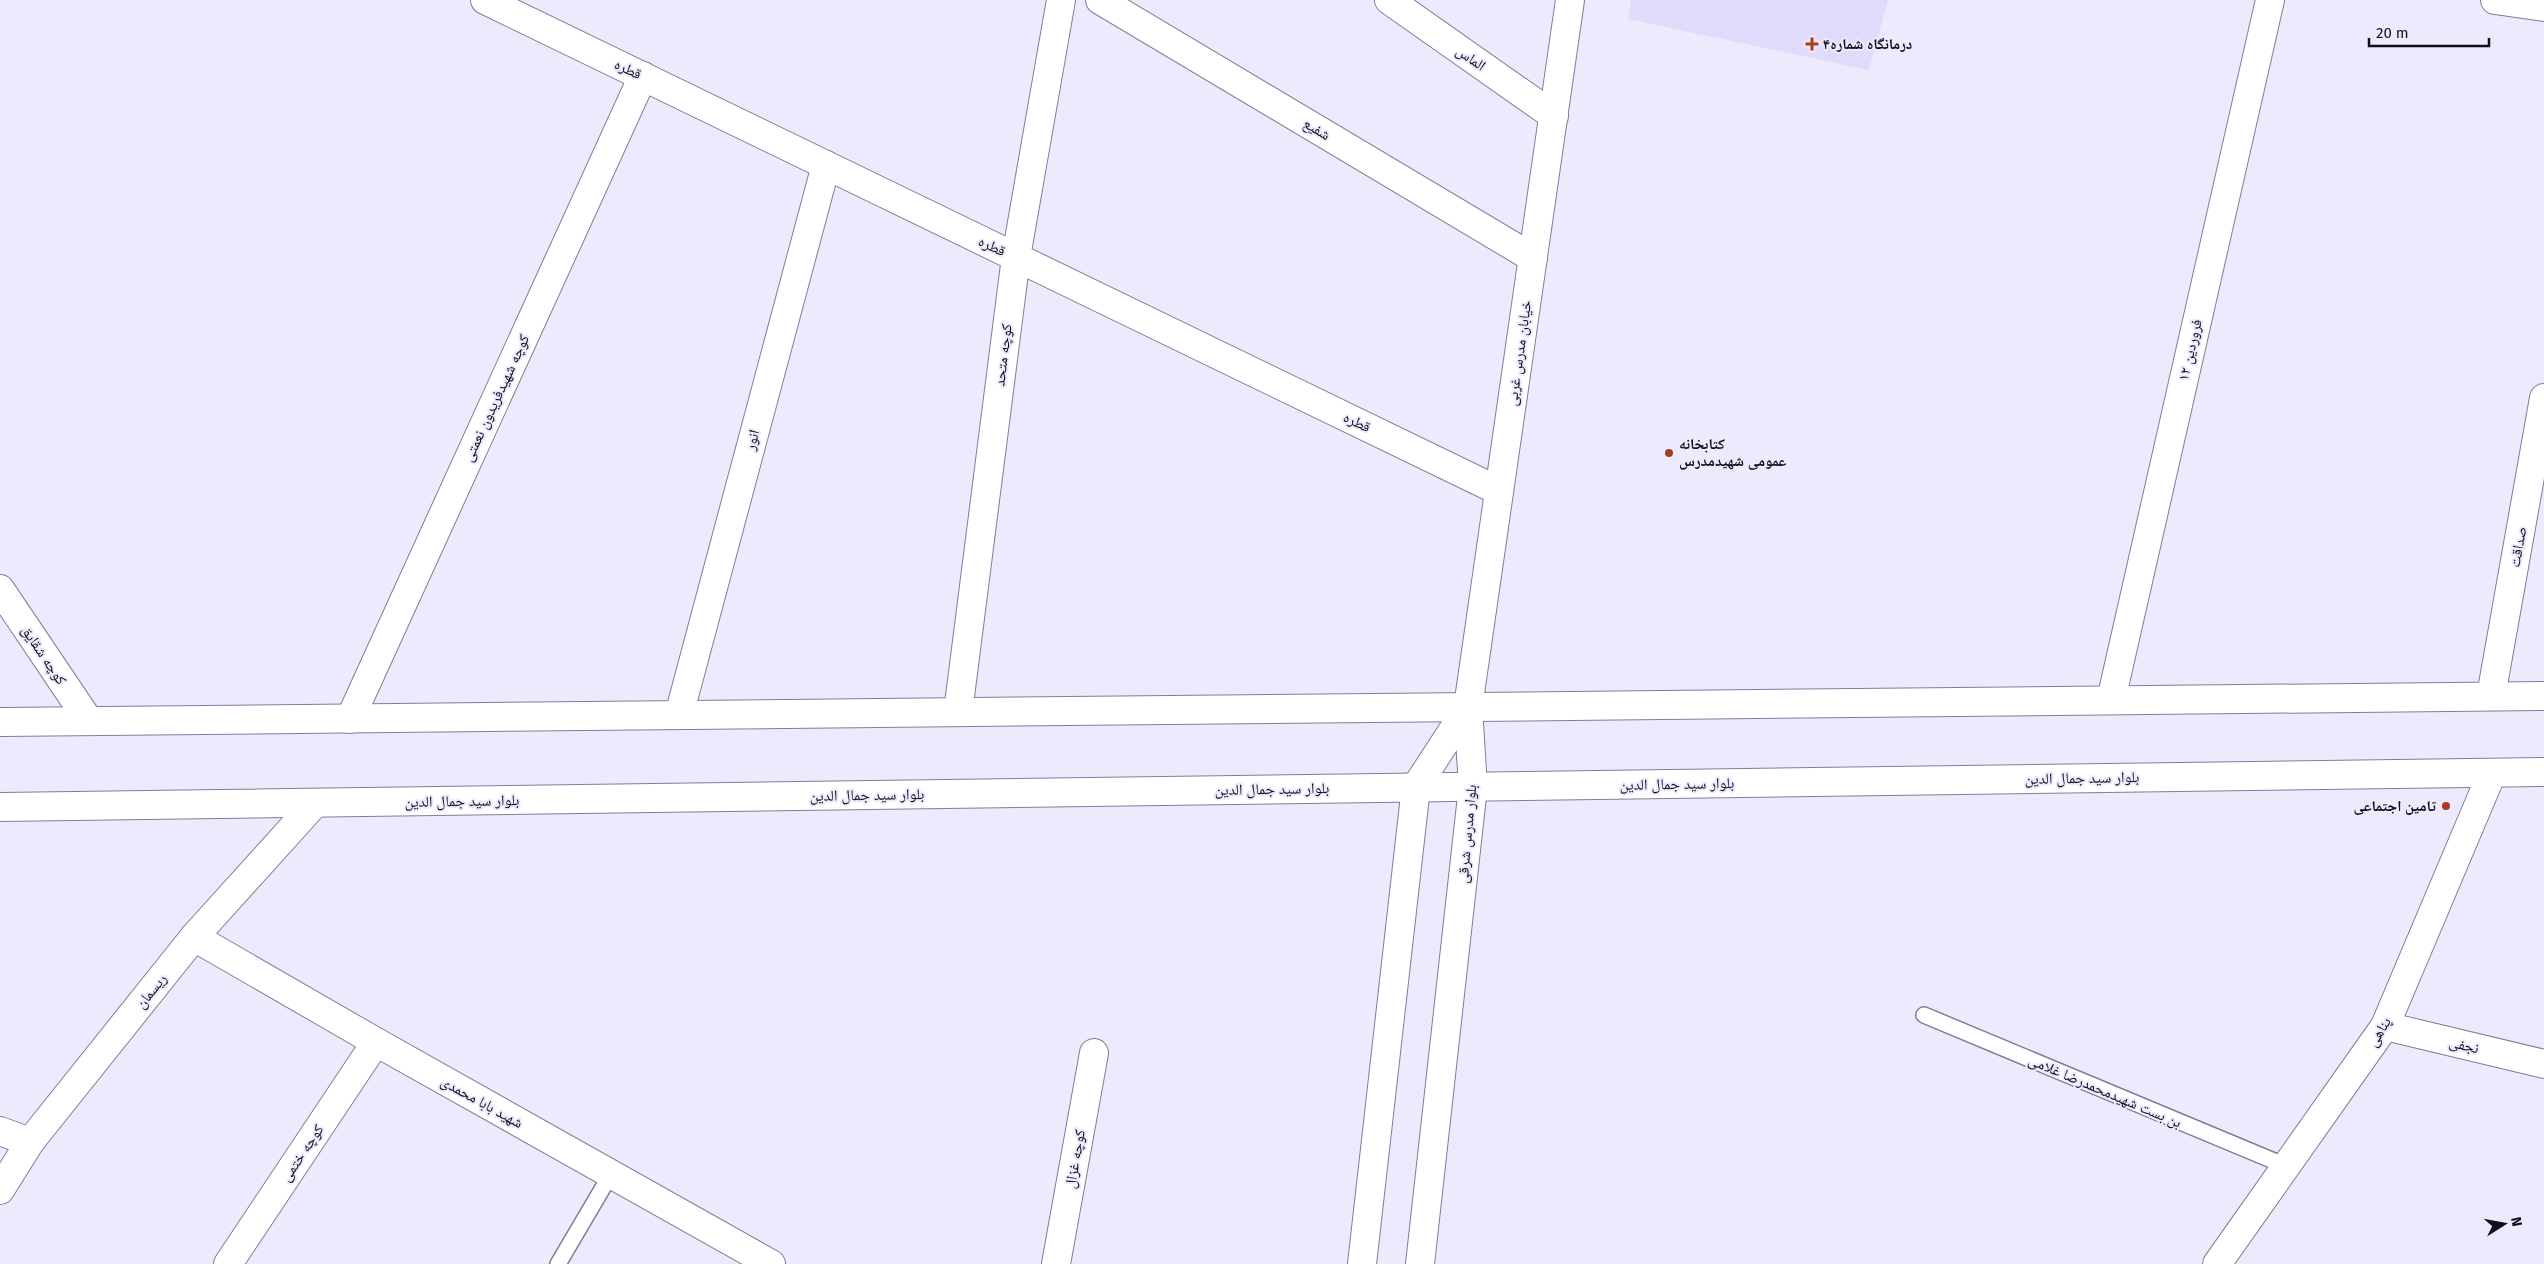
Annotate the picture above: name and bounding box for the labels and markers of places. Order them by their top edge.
place label: درمانگاه شماره۴ [1823,35,1912,53]
marker: درمانگاه شماره۴ [1805,37,1819,51]
place label: کتابخانه عمومی شهیدمدرس [1679,435,1787,470]
marker: کتابخانه عمومی شهیدمدرس [1663,447,1675,459]
place label: تامین اجتماعی [2353,797,2436,815]
marker: تامین اجتماعی [2440,800,2452,812]

